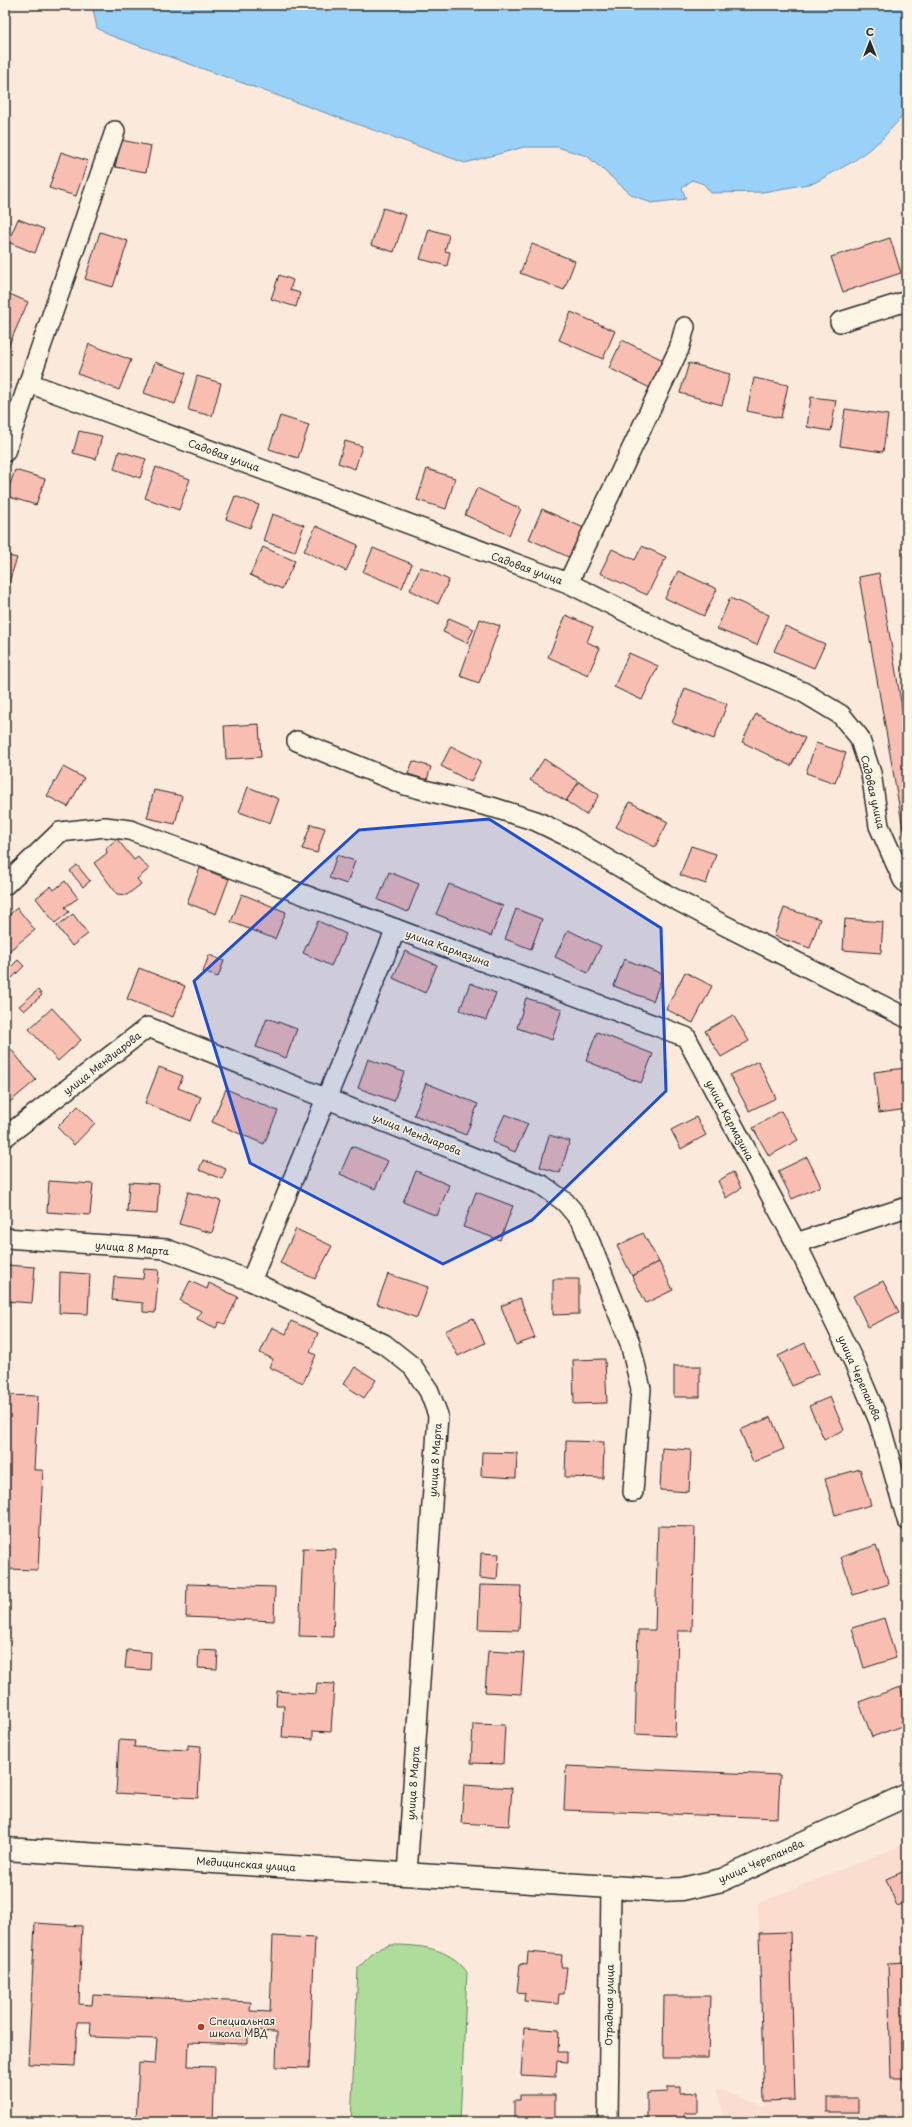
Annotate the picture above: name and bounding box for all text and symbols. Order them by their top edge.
north arrow [850,22,890,62]
text: С [866,23,874,40]
street label: Садовая улица [186,435,263,475]
street label: Садовая улица [489,548,566,588]
street label: Садовая улица [858,754,889,831]
street label: улица Кармазина [404,925,493,970]
street label: улица Мендиарова [60,1027,144,1098]
street label: улица Кармазина [703,1077,758,1163]
street label: улица Мендиарова [370,1109,465,1159]
street label: улица 8 Марта [94,1237,170,1258]
street label: улица Черепанова [835,1333,886,1424]
street label: улица 8 Марта [424,1422,445,1497]
street label: улица 8 Марта [402,1745,423,1820]
street label: улица Черепанова [716,1835,807,1886]
street label: Медицинская улица [196,1853,297,1875]
street label: Отрадная улица [600,1964,617,2046]
place label: Специальная школа МВД [209,2013,275,2040]
marker: Специальная школа МВД [196,2022,206,2032]

